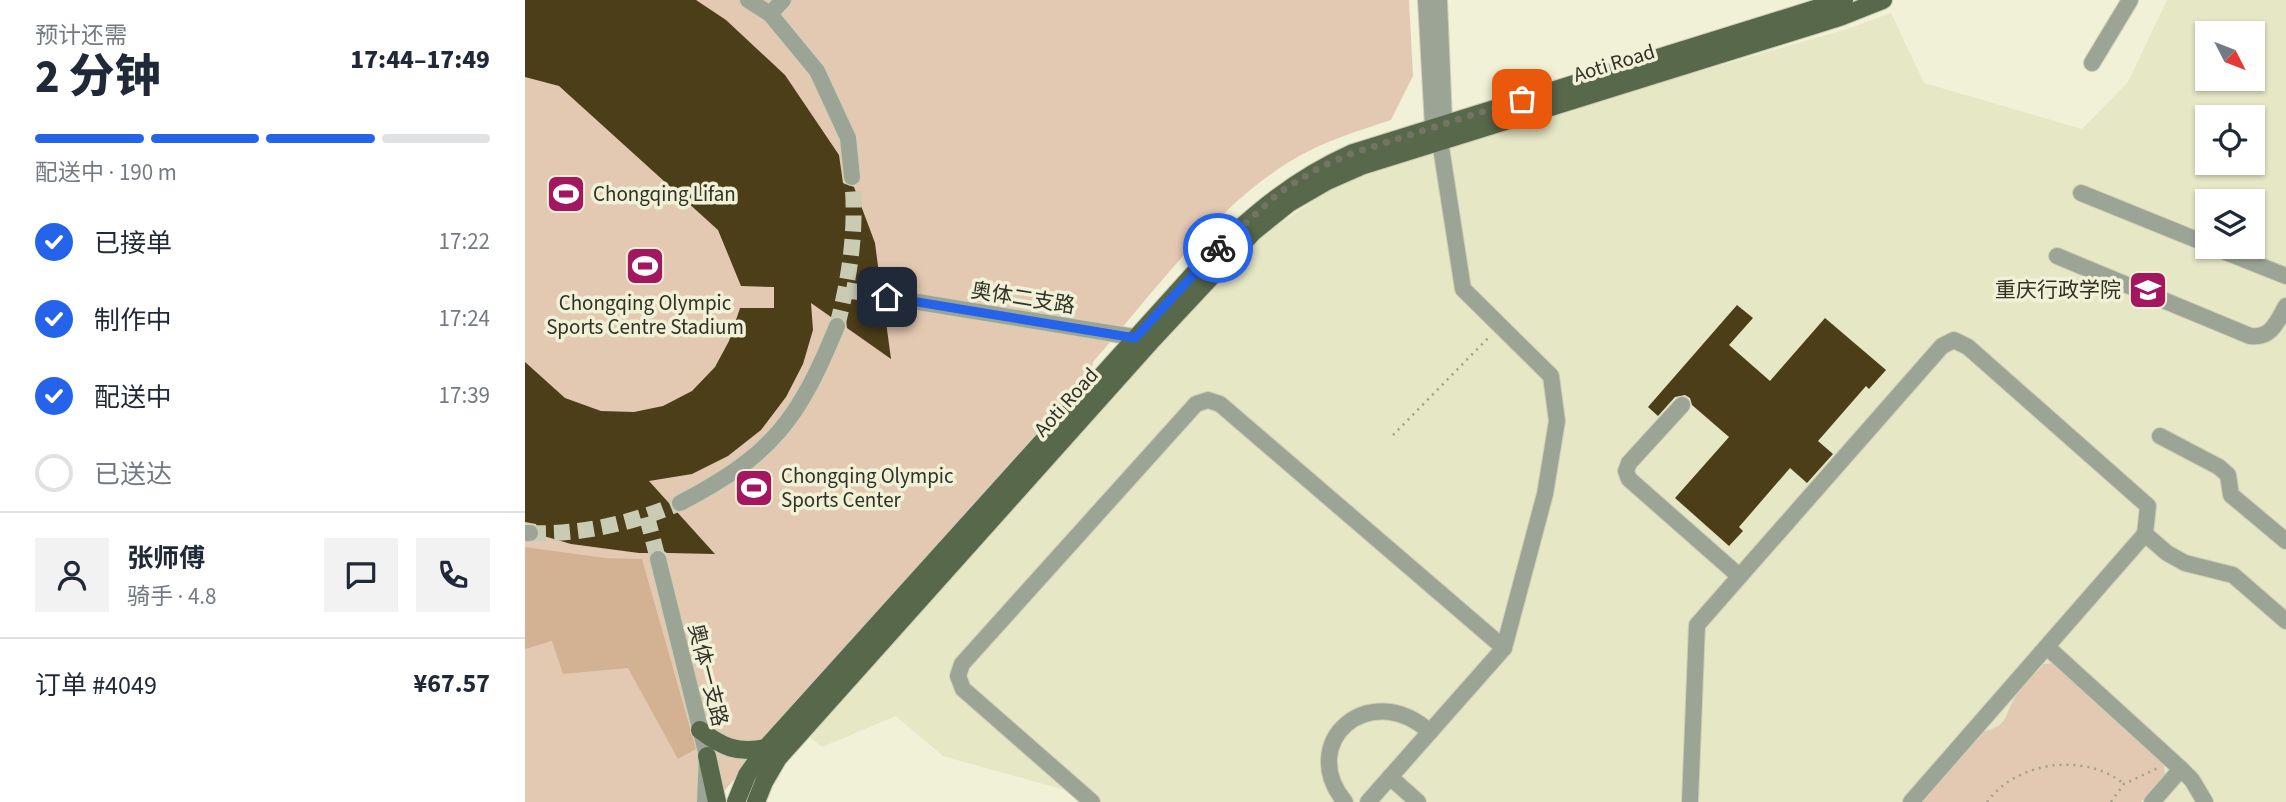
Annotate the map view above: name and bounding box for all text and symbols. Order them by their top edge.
text: 预计还需 [35,19,127,52]
north arrow [2195,21,2265,91]
map controls [2195,21,2265,259]
street label: Aoti Road [1569,36,1659,90]
text: 17:44–17:49 [350,41,490,78]
text: 2 分钟 [35,45,161,110]
pin [1492,69,1552,129]
icon: bag [1503,80,1541,118]
button: locate [2195,105,2265,175]
text: 配送中 · 190 m [35,156,177,189]
sports icon: Chongqing Lifan [545,173,587,215]
place label: Chongqing Lifan [593,179,736,209]
button: layers [2195,189,2265,259]
courier [1183,213,1253,283]
icon: check [35,223,73,261]
text: 已接单 [94,225,172,262]
text: 17:22 [439,225,490,258]
icon: bike [1199,229,1237,267]
sports icon: Chongqing Olympic Sports Centre Stadium [624,245,666,287]
pin [857,267,917,327]
school or university icon: 重庆行政学院 [2127,269,2169,311]
street label: 奥体二支路 [969,275,1077,321]
place label: 重庆行政学院 [1995,275,2121,305]
icon: home [868,278,906,316]
place label: Chongqing Olympic Sports Centre Stadium [546,288,744,342]
icon: check [35,300,73,338]
text: 制作中 [94,302,172,339]
text: 17:24 [439,302,490,335]
street label: Aoti Road [1027,361,1105,443]
icon: check [35,377,73,415]
text: 配送中 [94,379,172,416]
text: 17:39 [439,379,490,412]
text: 已送达 [94,456,172,493]
place label: Chongqing Olympic Sports Center [781,461,954,515]
sports icon: Chongqing Olympic Sports Center [733,467,775,509]
button: person [35,538,109,612]
button: chat [324,538,398,612]
button: phone [416,538,490,612]
text: 张师傅 [127,540,205,577]
text: 骑手 · 4.8 [127,580,217,613]
street label: 奥体一支路 [681,620,735,730]
text: ¥67.57 [414,665,490,702]
text: 订单 #4049 [35,667,157,704]

